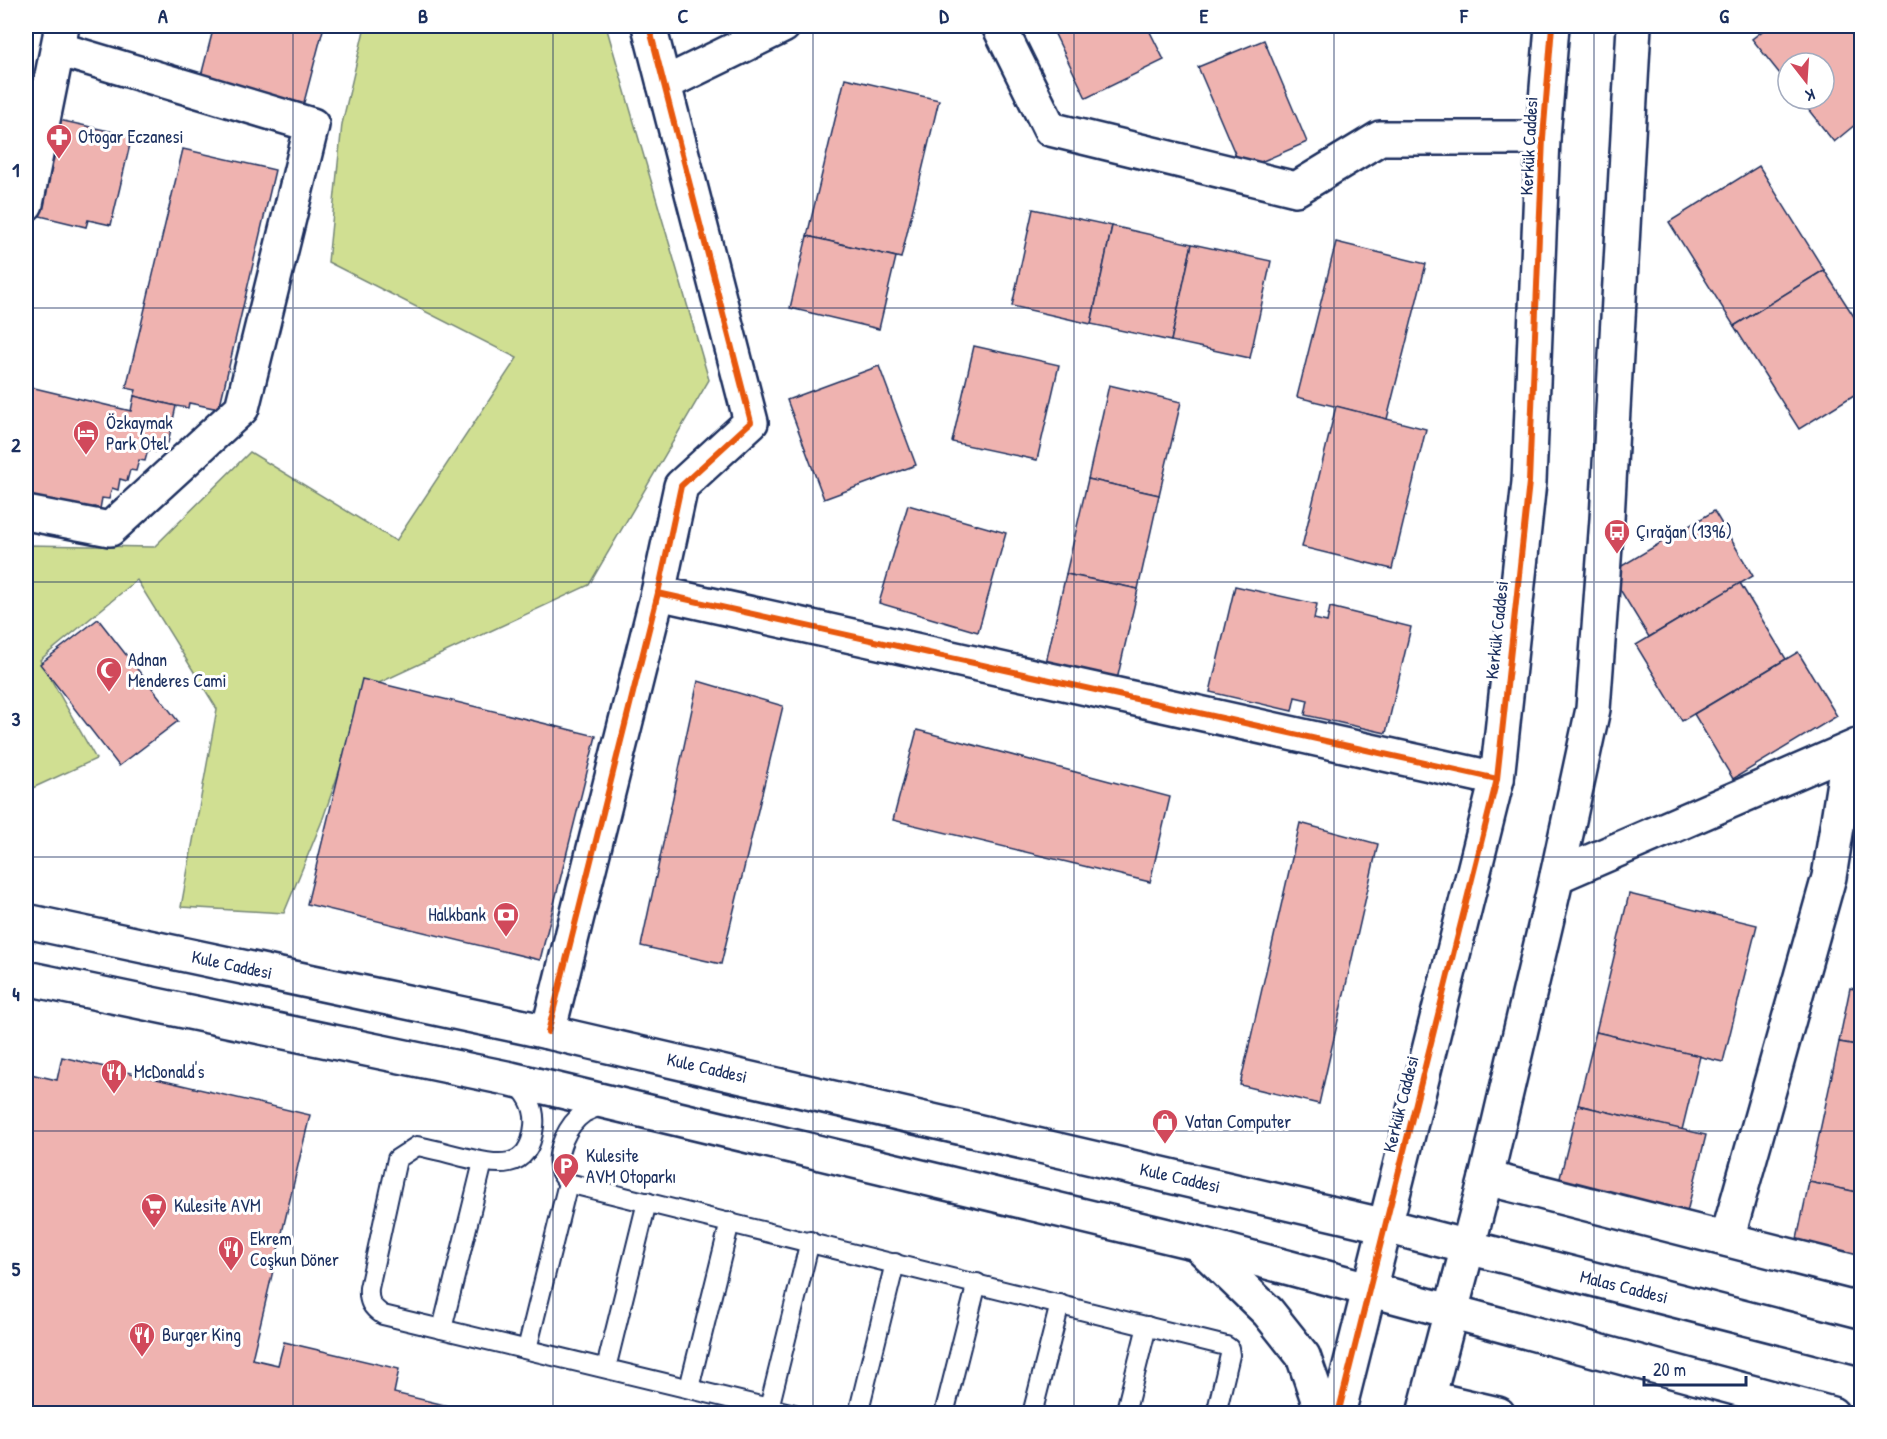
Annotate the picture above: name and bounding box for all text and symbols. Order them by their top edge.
text: A [158,2,168,29]
text: B [418,2,428,29]
text: C [678,2,689,29]
text: D [939,2,949,29]
text: E [1200,2,1209,29]
text: F [1459,2,1469,29]
text: G [1719,2,1729,29]
north arrow [1776,51,1836,111]
text: K [1803,84,1818,107]
street label: Kerkük Caddesi [1513,96,1544,196]
pharmacy icon: Otogar Eczanesi [44,122,74,160]
place label: Otogar Eczanesi [78,124,184,149]
text: 1 [12,156,20,183]
place label: Özkaymak Park Otel [106,410,173,456]
hotel icon: Özkaymak Park Otel [71,418,101,456]
text: 2 [11,431,21,458]
bus stop icon: Çırağan (1396) [1602,517,1632,555]
place label: Çırağan (1396) [1636,519,1732,544]
street label: Kerkük Caddesi [1479,579,1514,680]
place label: Adnan Menderes Cami [128,647,227,693]
mosque icon: Adnan Menderes Cami [94,655,124,693]
text: 3 [12,705,21,732]
bank icon: Halkbank [491,900,521,938]
place label: Halkbank [428,902,487,927]
street label: Kule Caddesi [190,944,275,985]
text: 4 [12,980,20,1007]
street label: Kule Caddesi [664,1046,750,1089]
street label: Kerkük Caddesi [1376,1053,1425,1155]
restaurant icon: McDonald's [99,1057,129,1095]
place label: McDonald's [134,1059,204,1084]
shop icon: Vatan Computer [1150,1107,1180,1145]
place label: Vatan Computer [1184,1109,1291,1134]
place label: Kulesite AVM Otoparkı [586,1143,676,1189]
parking icon: Kulesite AVM Otoparkı [551,1151,581,1189]
street label: Kule Caddesi [1137,1156,1223,1199]
supermarket icon: Kulesite AVM [139,1191,169,1229]
place label: Kulesite AVM [174,1193,261,1218]
place label: Ekrem Coşkun Döner [250,1226,339,1272]
restaurant icon: Ekrem Coşkun Döner [216,1234,246,1272]
text: 5 [12,1255,21,1282]
street label: Malas Caddesi [1578,1264,1671,1310]
restaurant icon: Burger King [127,1320,157,1358]
place label: Burger King [162,1322,241,1347]
scale bar [1644,1349,1746,1387]
text: 20 m [1653,1357,1686,1382]

